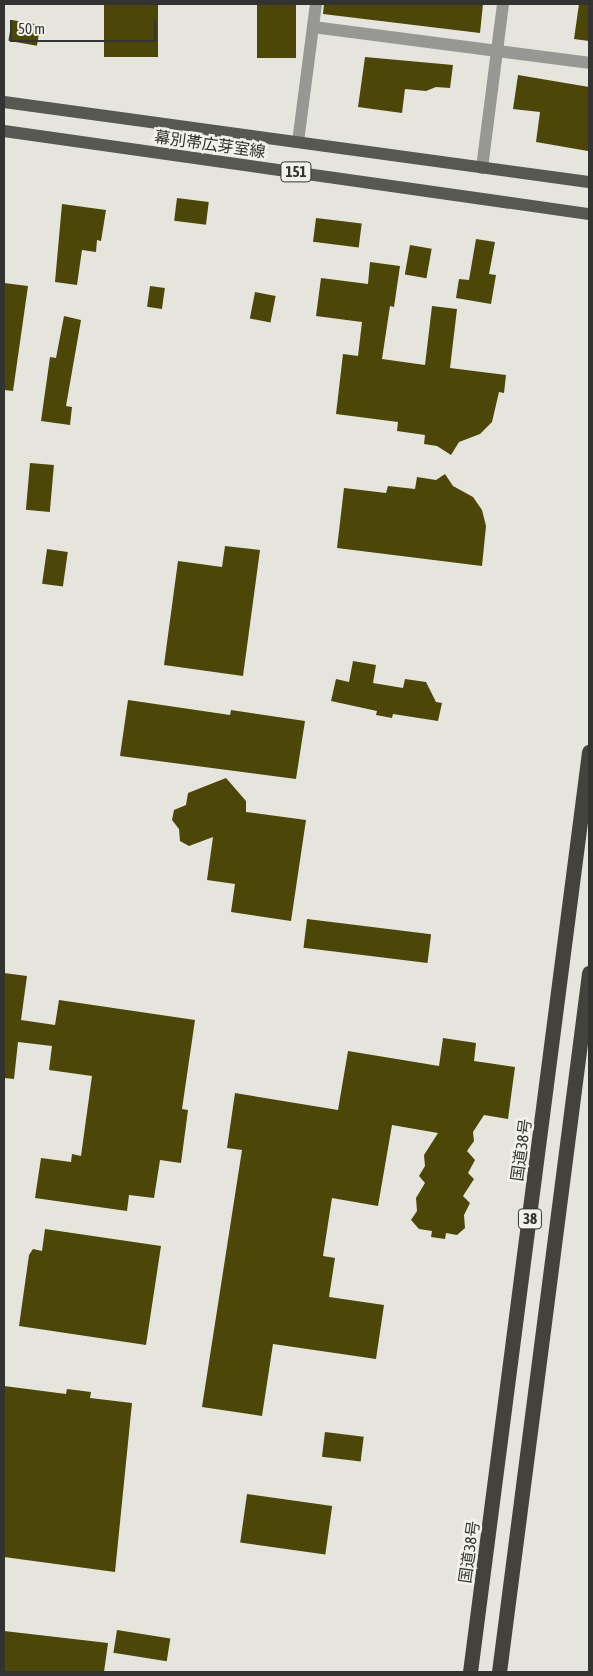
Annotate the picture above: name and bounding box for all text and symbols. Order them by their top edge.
scale bar [12,10,159,42]
text: 50 m [18,20,45,37]
street label: 幕別帯広芽室線 [153,127,267,161]
road number: 151 [280,160,312,184]
street label: 国道38号 [507,1117,535,1183]
road number: 38 [518,1206,542,1232]
street label: 国道38号 [455,1519,483,1585]

